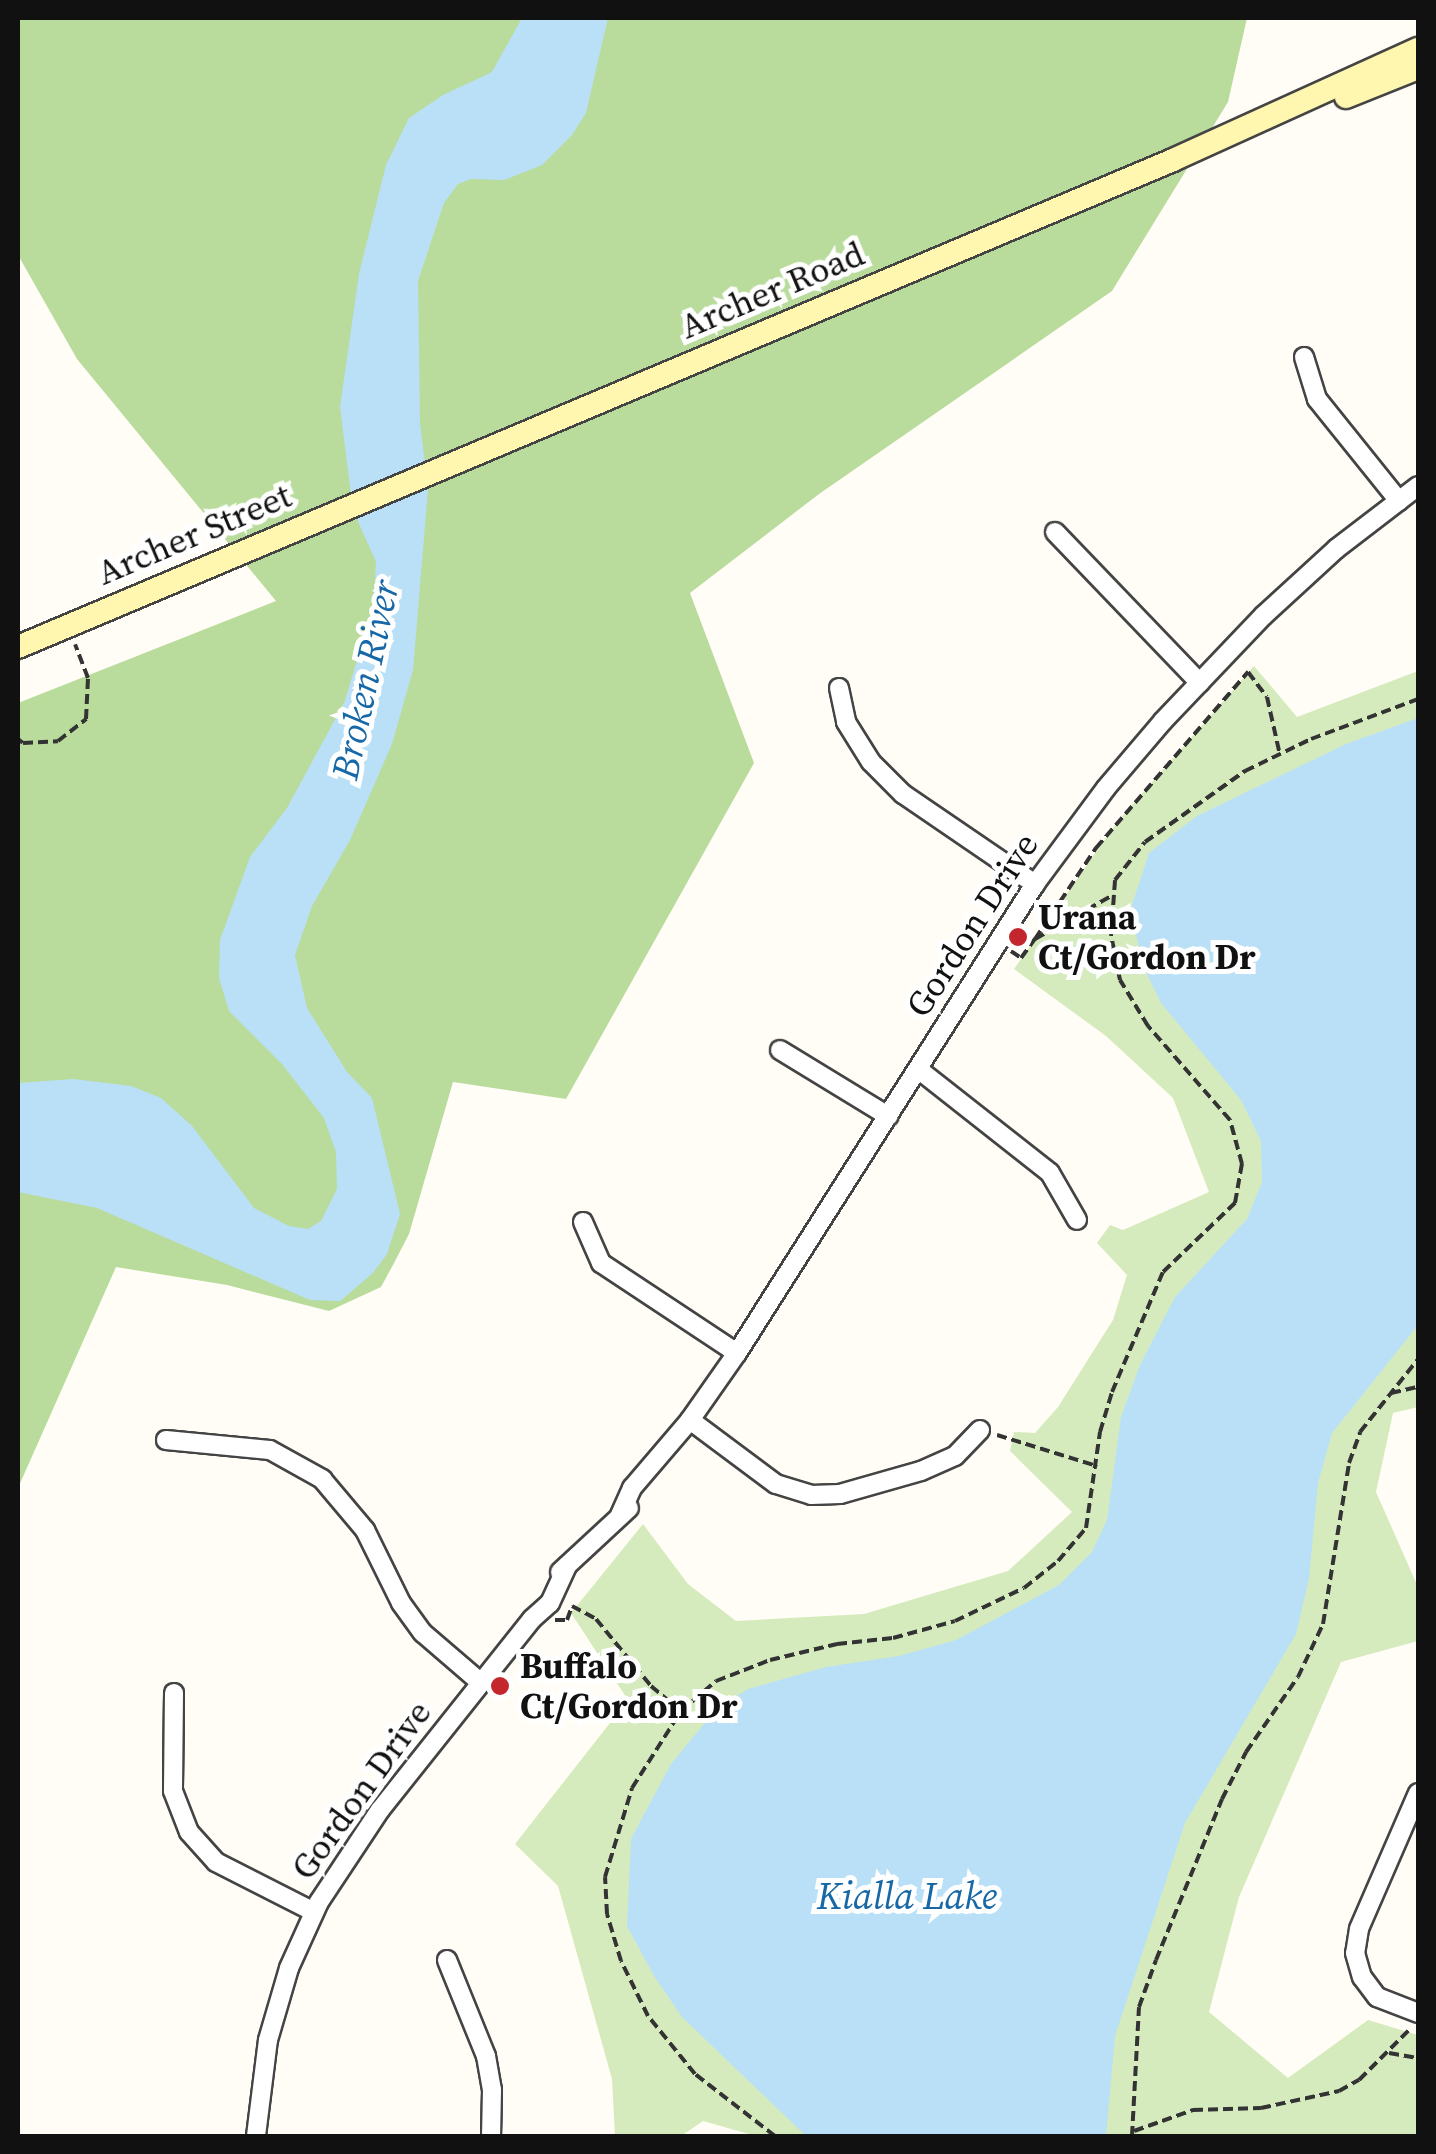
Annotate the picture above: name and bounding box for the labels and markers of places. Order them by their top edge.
place label: Urana Ct/Gordon Dr [1038,896,1255,978]
marker: Urana Ct/Gordon Dr [1007,926,1029,948]
place label: Buffalo Ct/Gordon Dr [520,1645,737,1727]
marker: Buffalo Ct/Gordon Dr [489,1675,511,1697]

